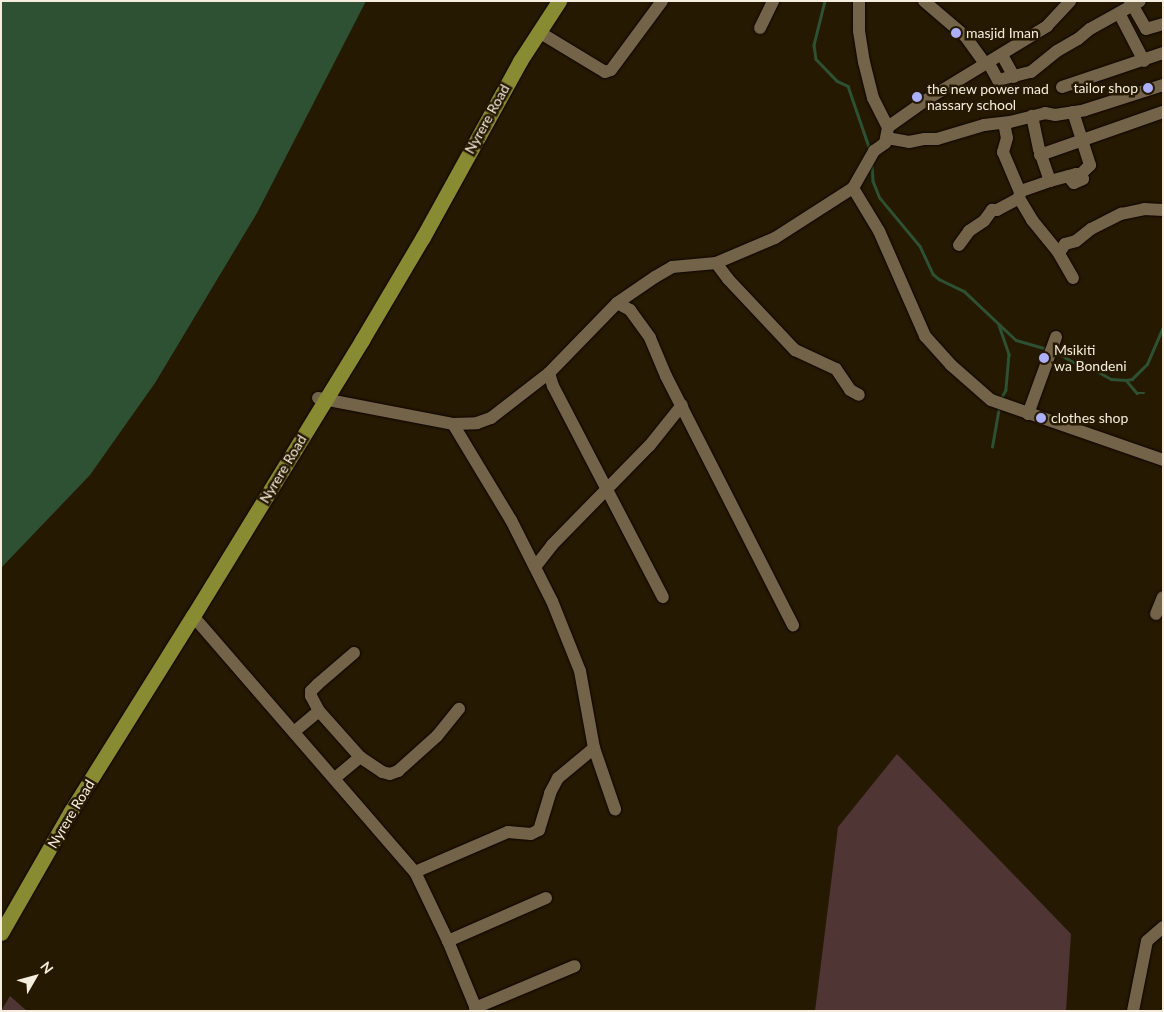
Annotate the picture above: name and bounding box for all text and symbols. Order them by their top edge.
place label: masjid Iman [966,25,1039,41]
marker: masjid Iman [950,27,962,39]
place label: tailor shop [1073,80,1138,96]
street label: Nyrere Road [461,81,513,157]
place label: the new power mad nassary school [927,81,1049,114]
marker: tailor shop [1142,82,1154,94]
marker: the new power mad nassary school [911,91,923,103]
place label: Msikiti wa Bondeni [1054,342,1127,374]
marker: Msikiti wa Bondeni [1038,352,1050,364]
place label: clothes shop [1051,410,1128,426]
marker: clothes shop [1035,412,1047,424]
street label: Nyrere Road [256,432,310,506]
street label: Nyrere Road [44,777,98,851]
north arrow [10,952,60,1002]
text: N [37,958,57,977]

